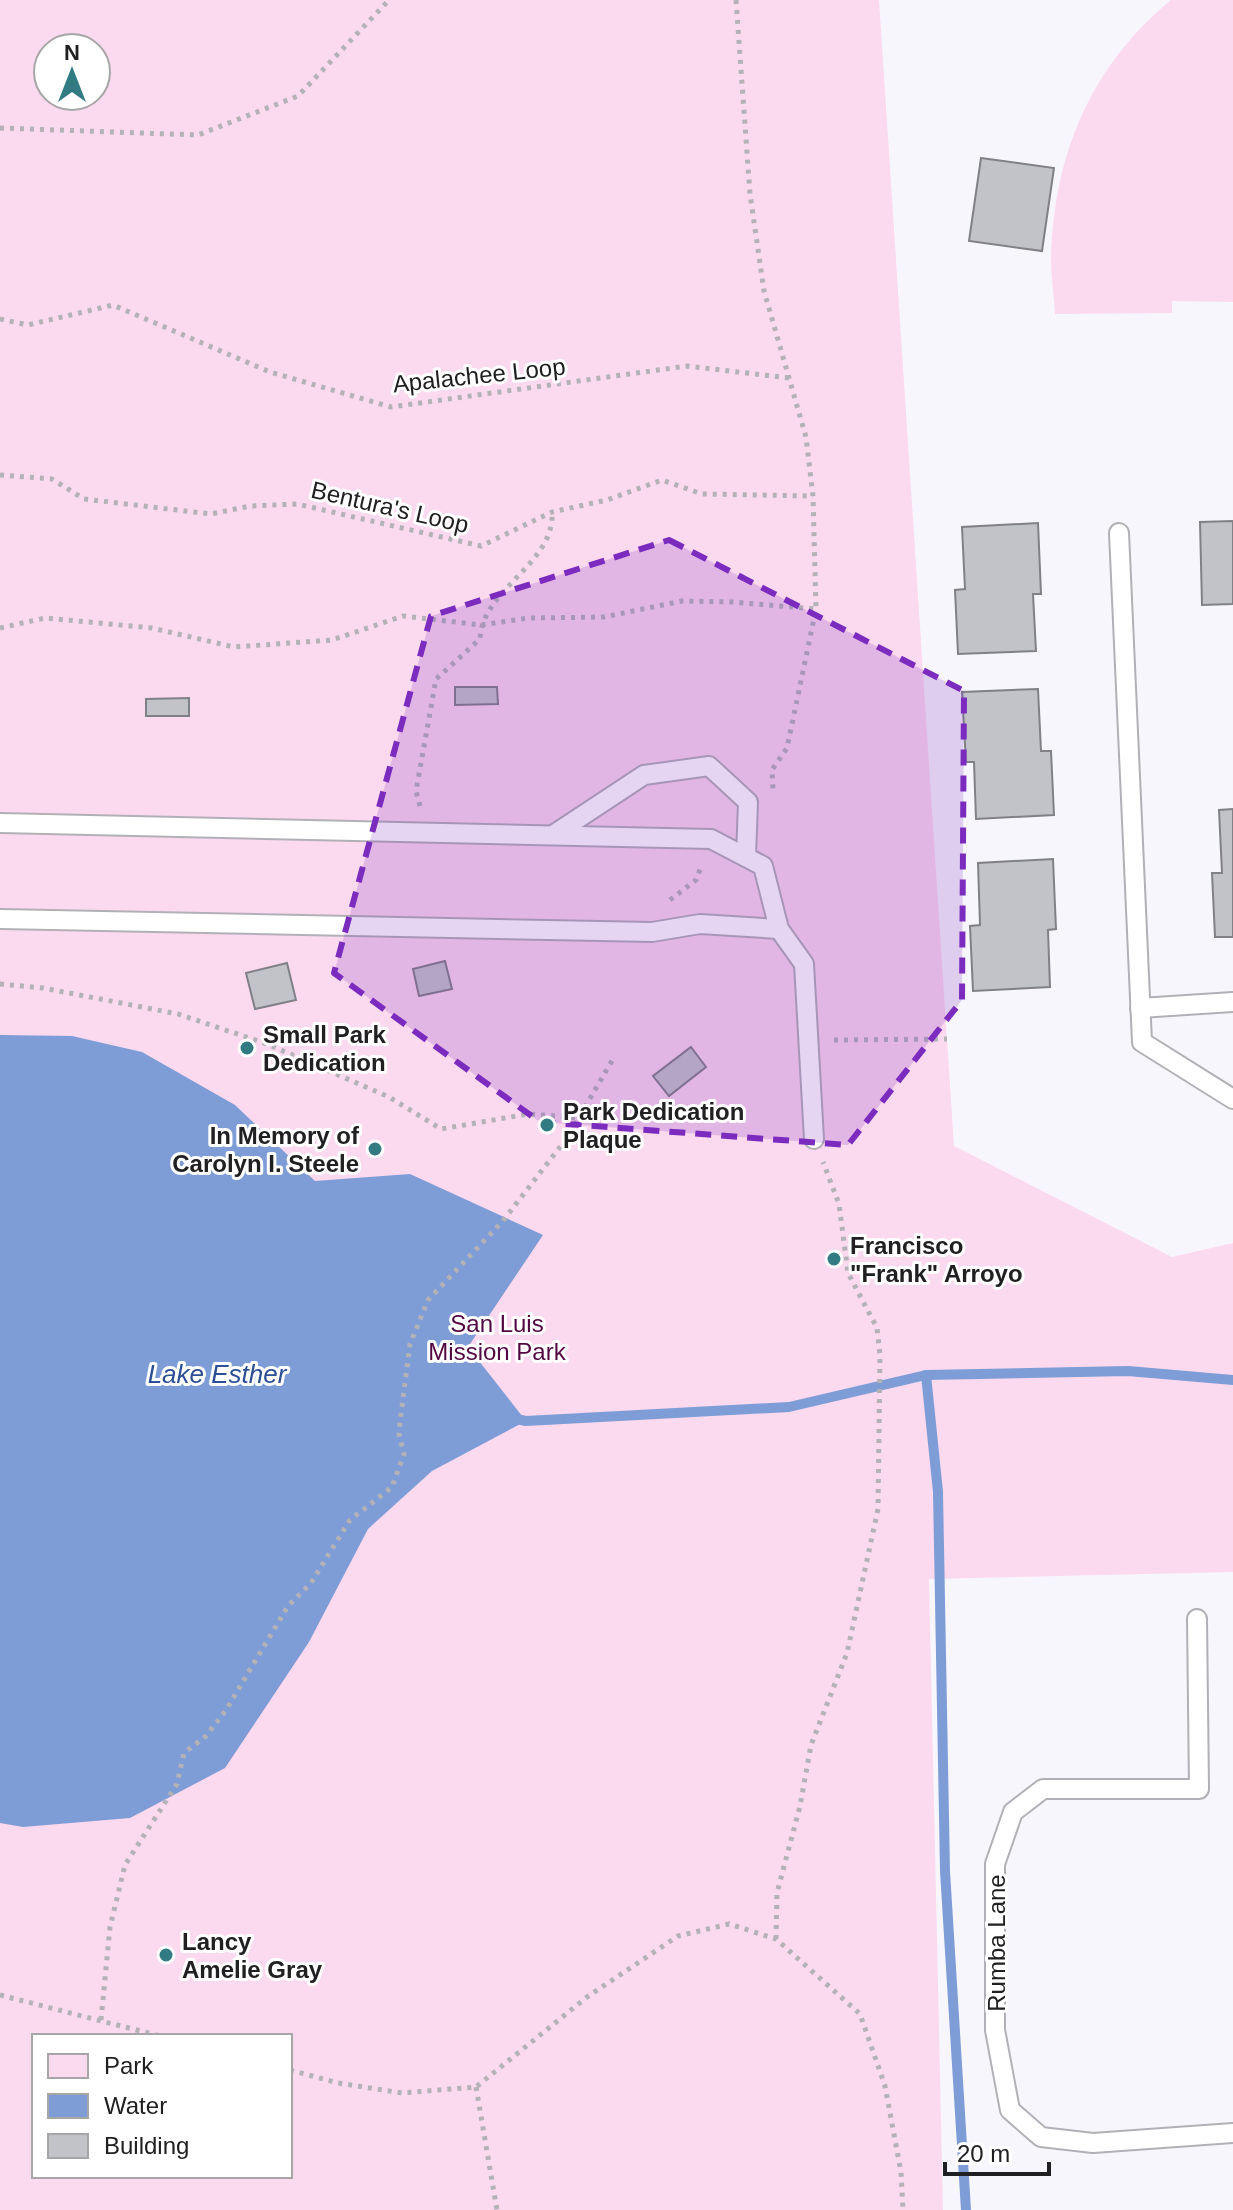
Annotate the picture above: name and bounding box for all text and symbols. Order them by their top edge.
north arrow [32,32,112,112]
text: N [64,40,80,65]
street label: Apalachee Loop [391,353,567,397]
street label: Bentura's Loop [309,476,471,538]
place label: Small Park Dedication [263,1021,386,1076]
marker: Small Park Dedication [238,1039,256,1057]
place label: Park Dedication Plaque [563,1098,744,1153]
marker: Park Dedication Plaque [538,1116,556,1134]
place label: In Memory of Carolyn I. Steele [172,1122,360,1177]
marker: In Memory of Carolyn I. Steele [366,1140,384,1158]
place label: Francisco "Frank" Arroyo [850,1232,1023,1287]
marker: Francisco "Frank" Arroyo [825,1250,843,1268]
park label: San Luis Mission Park [428,1310,567,1365]
water label: Lake Esther [148,1359,288,1389]
street label: Rumba Lane [983,1874,1010,2012]
place label: Lancy Amelie Gray [182,1928,323,1983]
marker: Lancy Amelie Gray [157,1946,175,1964]
legend [32,2034,292,2178]
text: Park [104,2052,154,2079]
text: Water [104,2092,167,2119]
scale bar [945,2126,1049,2176]
text: Building [104,2132,189,2159]
text: 20 m [957,2140,1010,2167]

